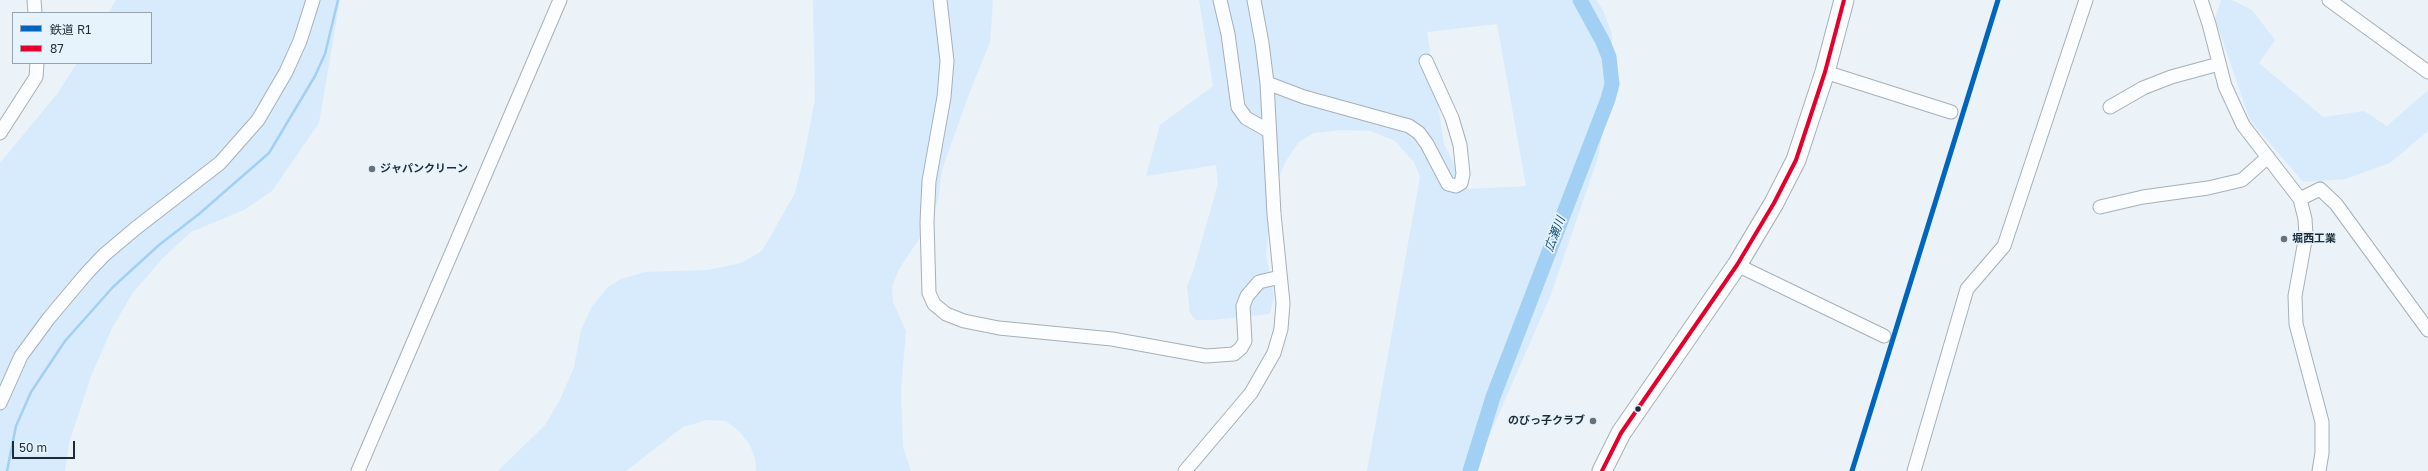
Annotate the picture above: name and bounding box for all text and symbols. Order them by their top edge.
legend [12,12,152,64]
text: 鉄道 R1 [50,22,91,37]
text: 87 [50,41,64,56]
place label: ジャパンクリーン [380,162,468,176]
marker: ジャパンクリーン [367,164,377,174]
water label: 広瀬川 [1542,215,1568,253]
place label: 堀西工業 [2292,232,2336,246]
marker: 堀西工業 [2279,234,2289,244]
unlabelled marker [1633,404,1643,414]
place label: のびっ子クラブ [1508,414,1585,428]
marker: のびっ子クラブ [1588,416,1598,426]
scale bar [14,433,77,459]
text: 50 m [19,440,47,455]

